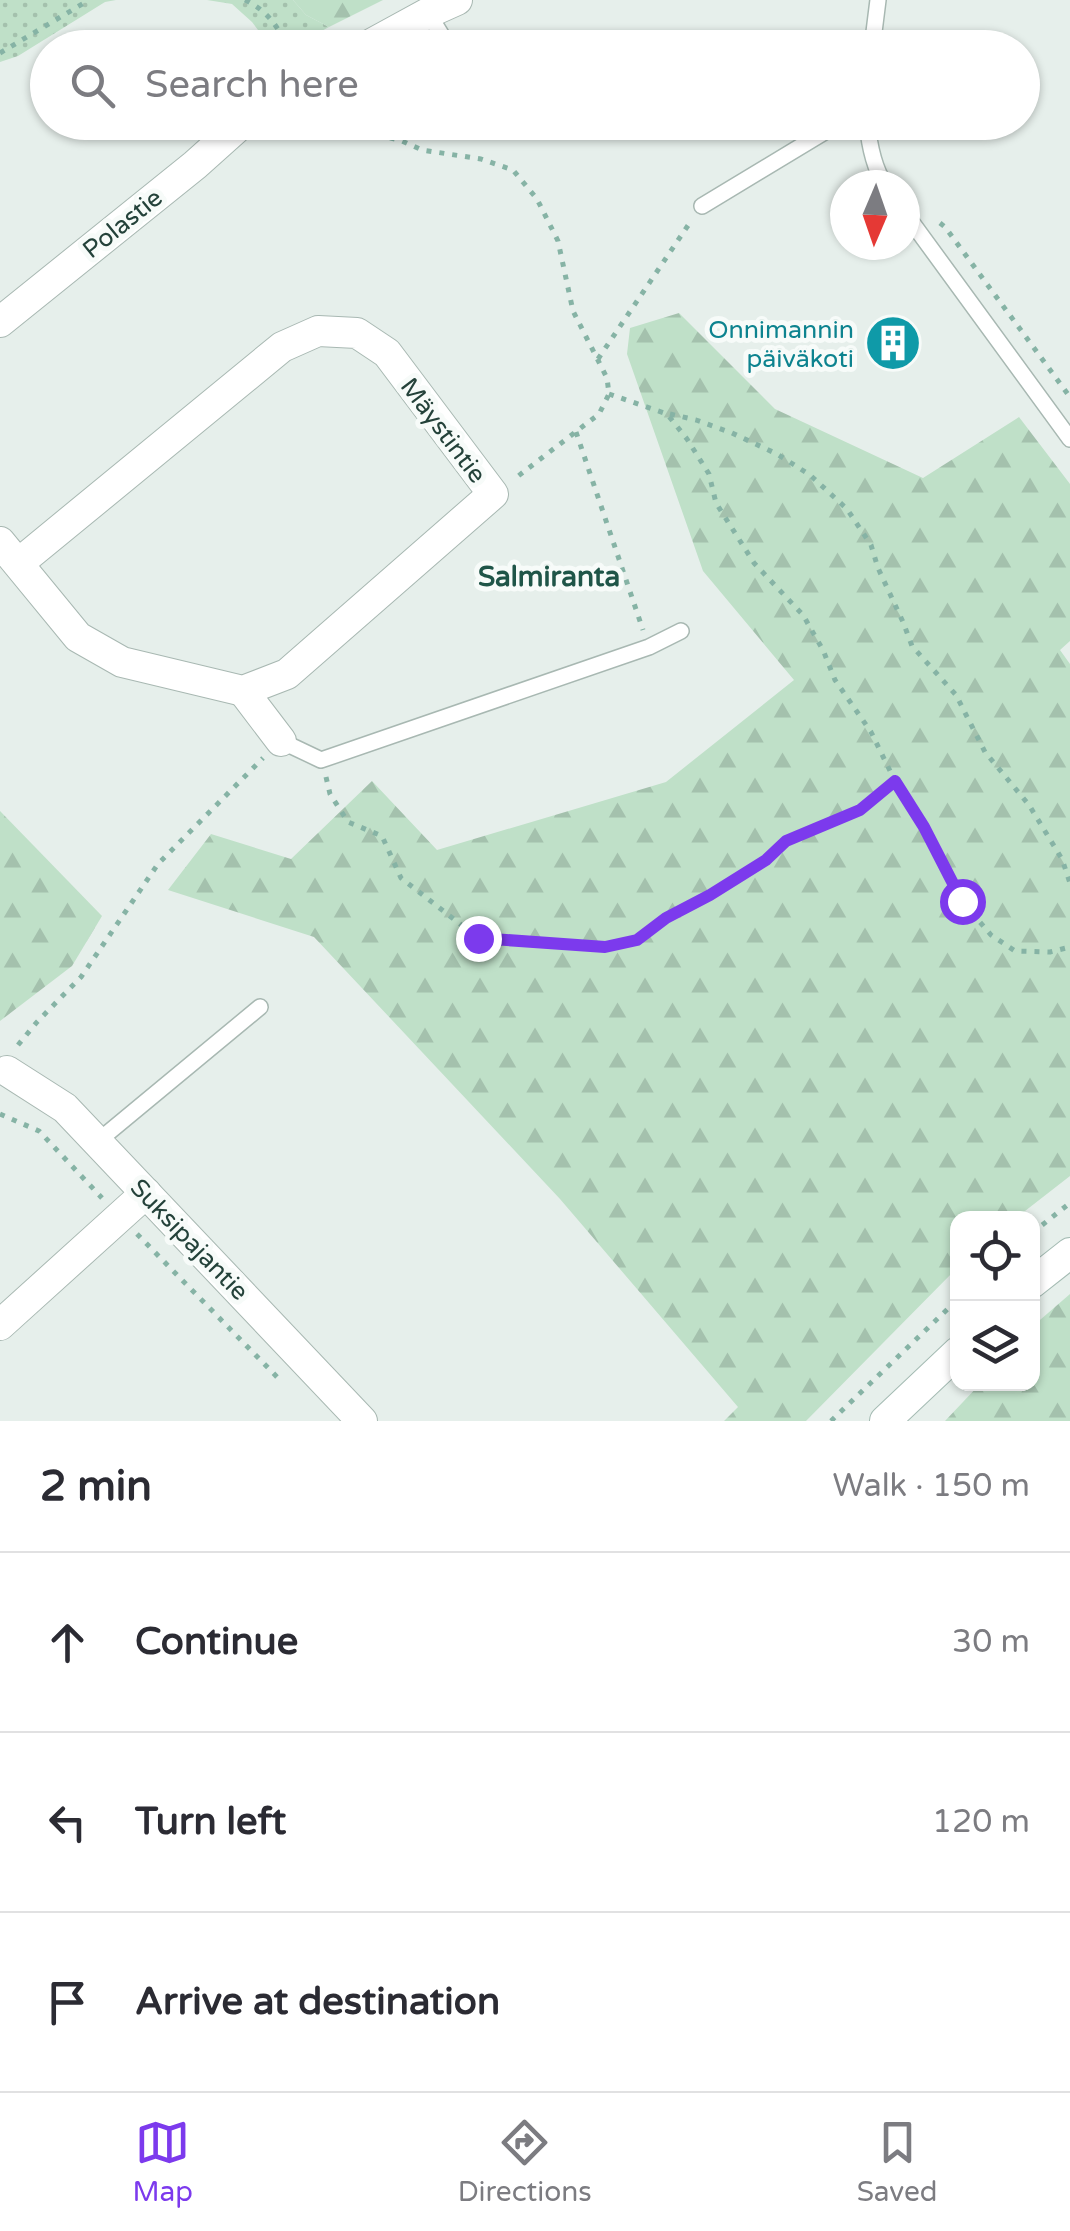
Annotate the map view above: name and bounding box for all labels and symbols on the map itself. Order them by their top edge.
north arrow [830,170,920,260]
street label: Polastie [77,183,169,265]
building icon: Onnimannin päiväkoti [863,313,923,373]
place label: Onnimannin päiväkoti [708,315,854,374]
street label: Mäystintie [394,372,492,489]
district label: Salmiranta [478,560,620,594]
route start [940,879,986,925]
route end [456,916,502,962]
street label: Suksipajantie [124,1173,255,1307]

